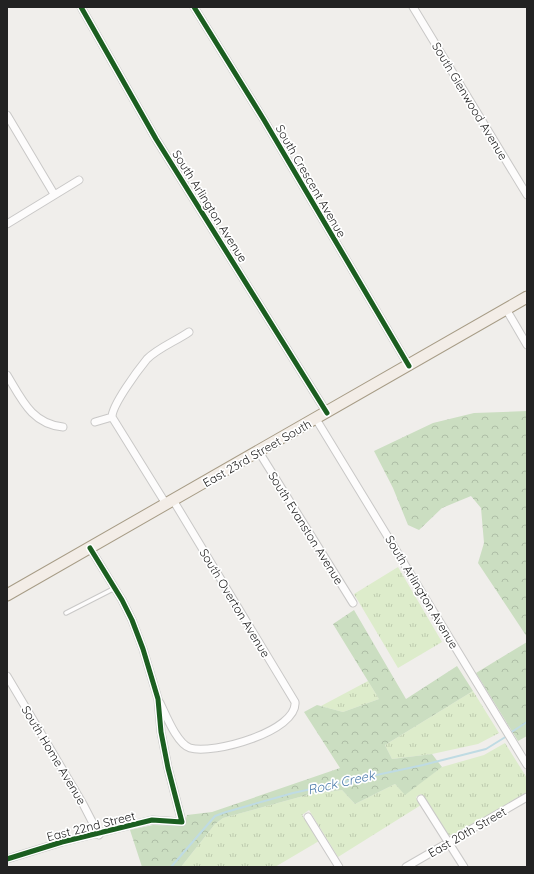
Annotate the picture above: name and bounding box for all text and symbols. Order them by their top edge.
street label: South Glenwood Avenue [429,39,511,163]
street label: South Crescent Avenue [273,122,350,240]
street label: South Arlington Avenue [169,147,251,265]
street label: East 23rd Street South [200,416,314,490]
street label: South Evanston Avenue [265,469,347,587]
street label: South Arlington Avenue [382,533,462,652]
street label: South Overton Avenue [197,546,274,660]
street label: South Home Avenue [18,703,90,807]
water label: Rock Creek [306,766,377,798]
street label: East 20th Street [425,804,509,860]
street label: East 22nd Street [45,808,137,844]

